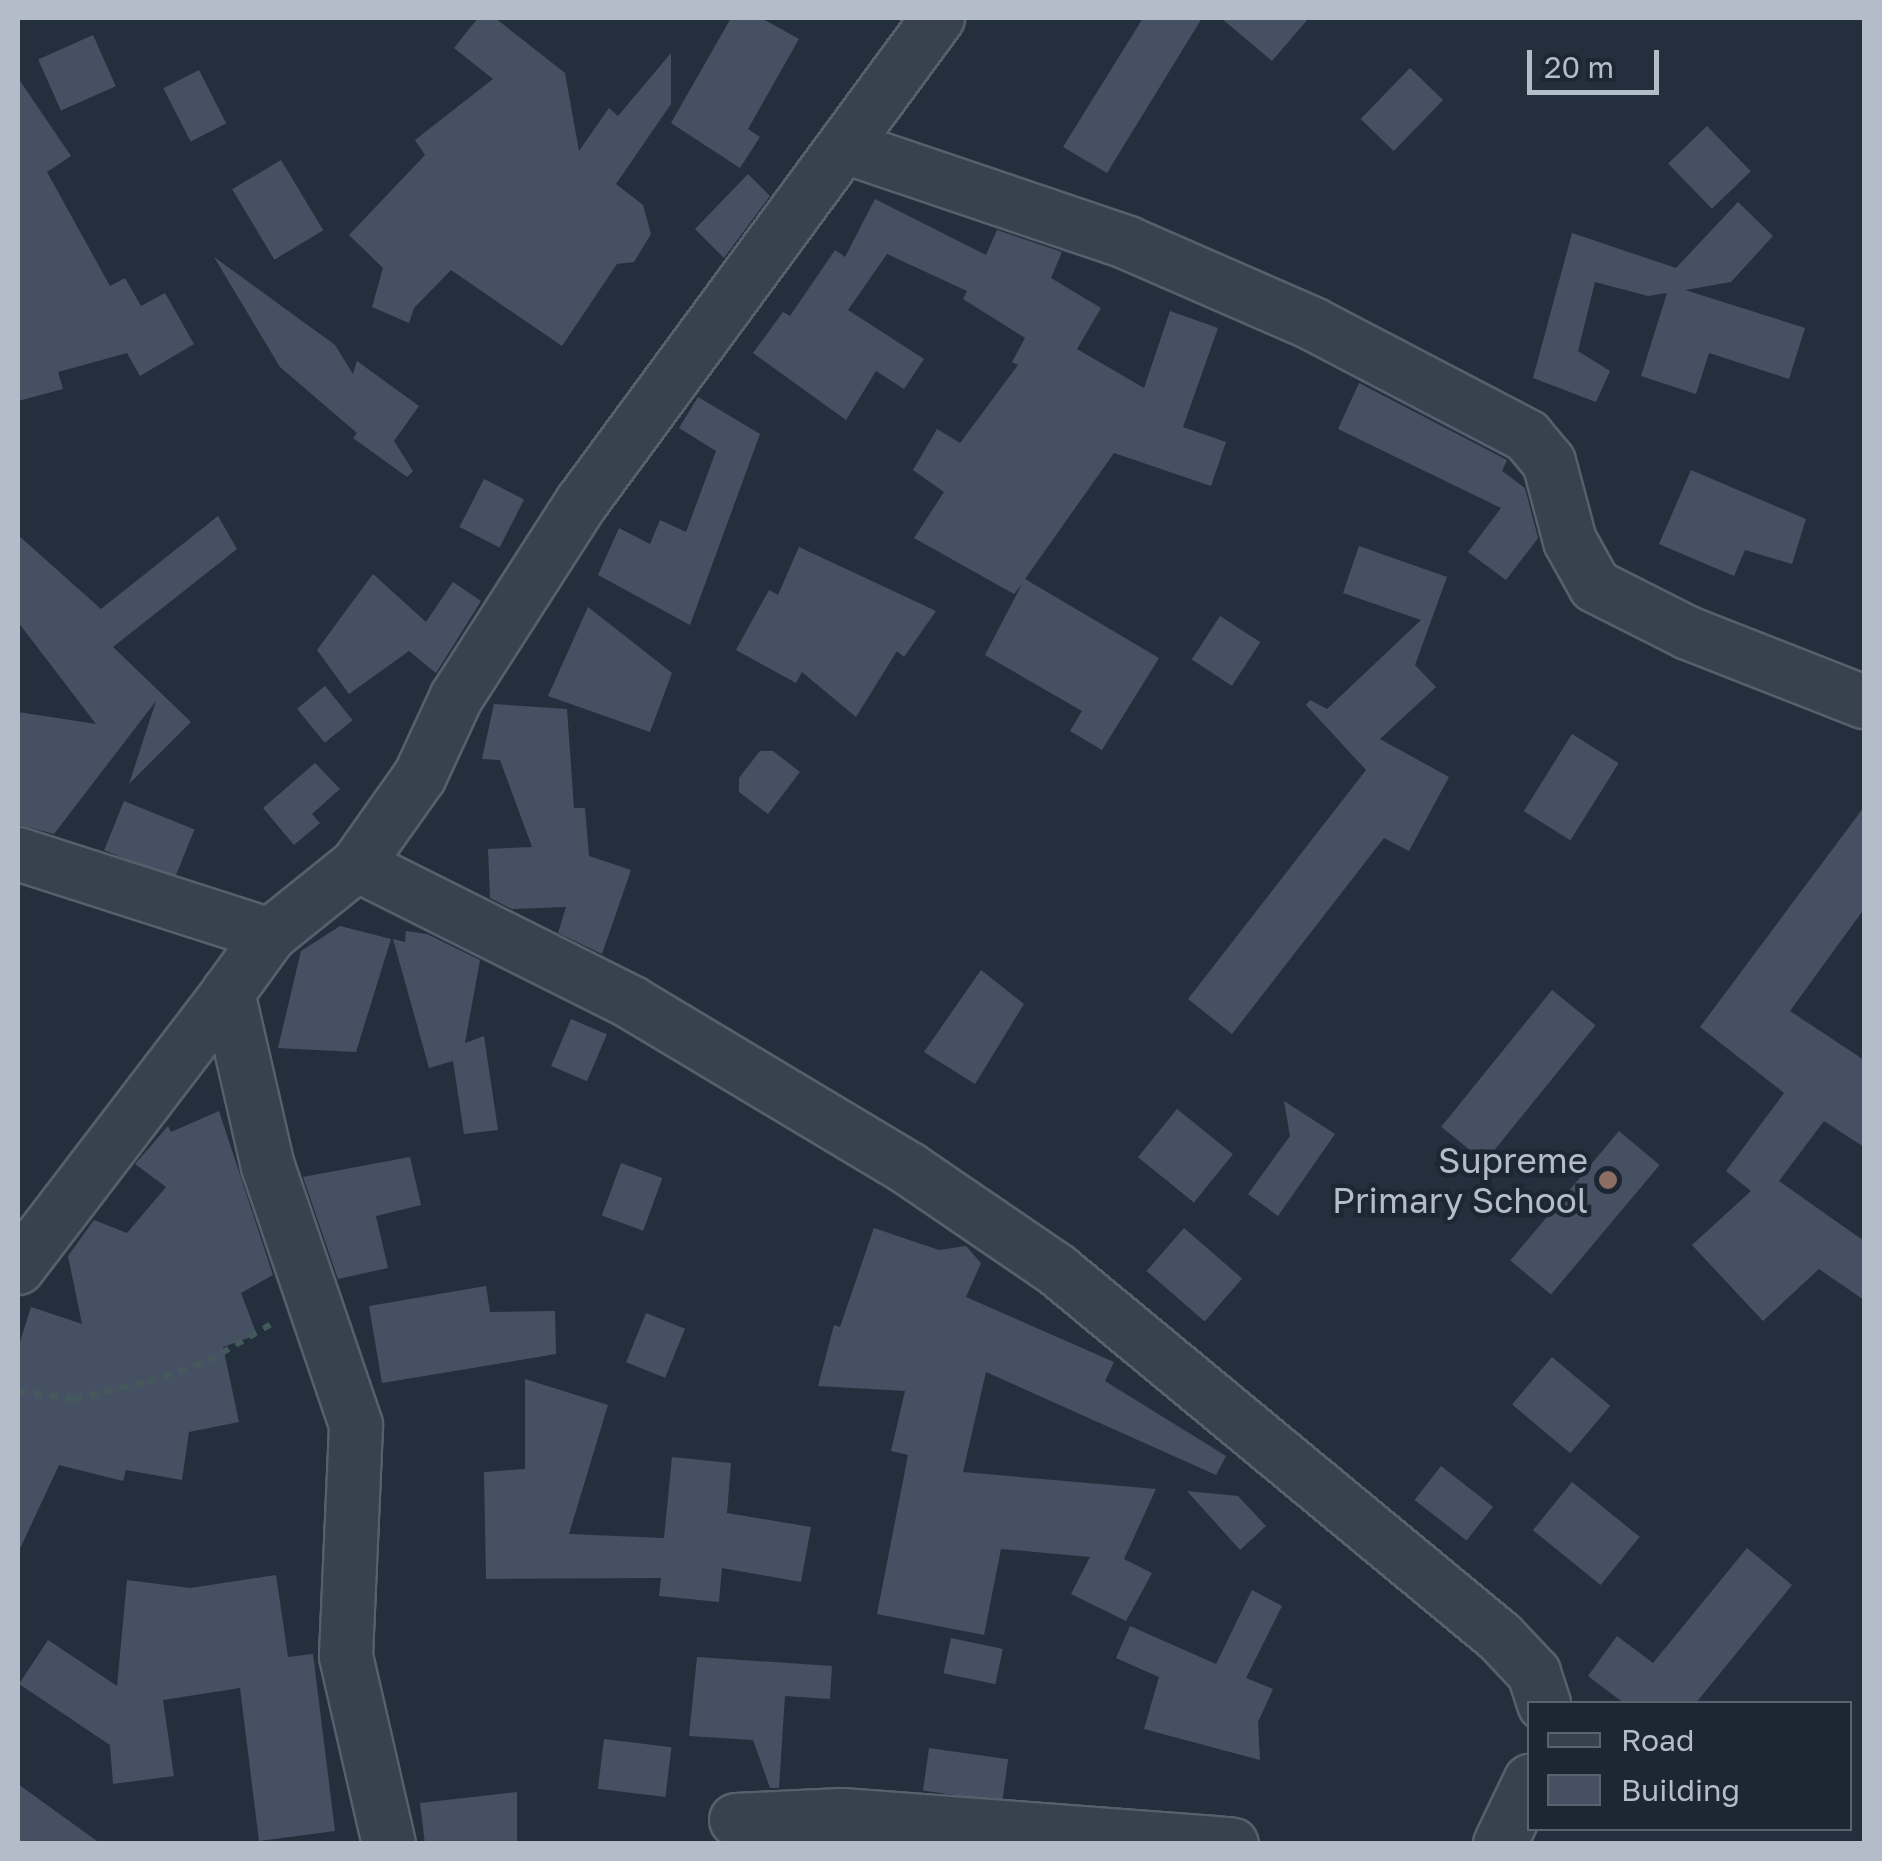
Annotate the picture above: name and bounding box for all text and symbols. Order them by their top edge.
scale bar [1532,30,1664,92]
text: 20 m [1544,49,1614,85]
place label: Supreme Primary School [1332,1139,1588,1221]
marker: Supreme Primary School [1597,1169,1619,1191]
legend [1527,1701,1852,1831]
text: Road [1621,1722,1695,1758]
text: Building [1621,1772,1740,1808]

